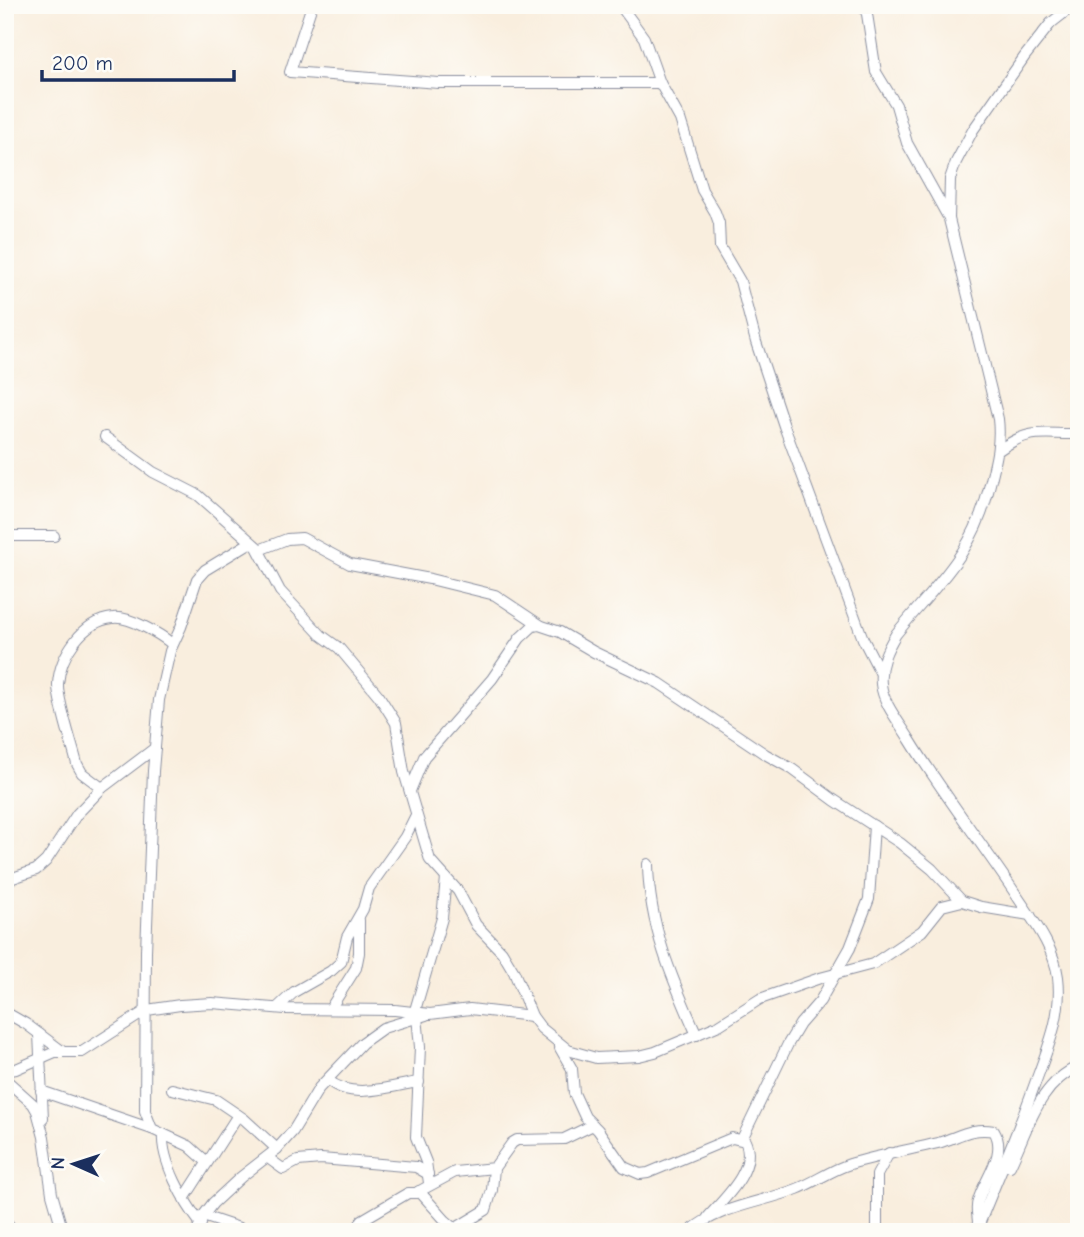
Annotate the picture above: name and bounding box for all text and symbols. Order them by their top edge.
scale bar [42,38,234,82]
text: 200 m [52,51,113,75]
north arrow [38,1128,108,1198]
text: N [47,1156,69,1170]

